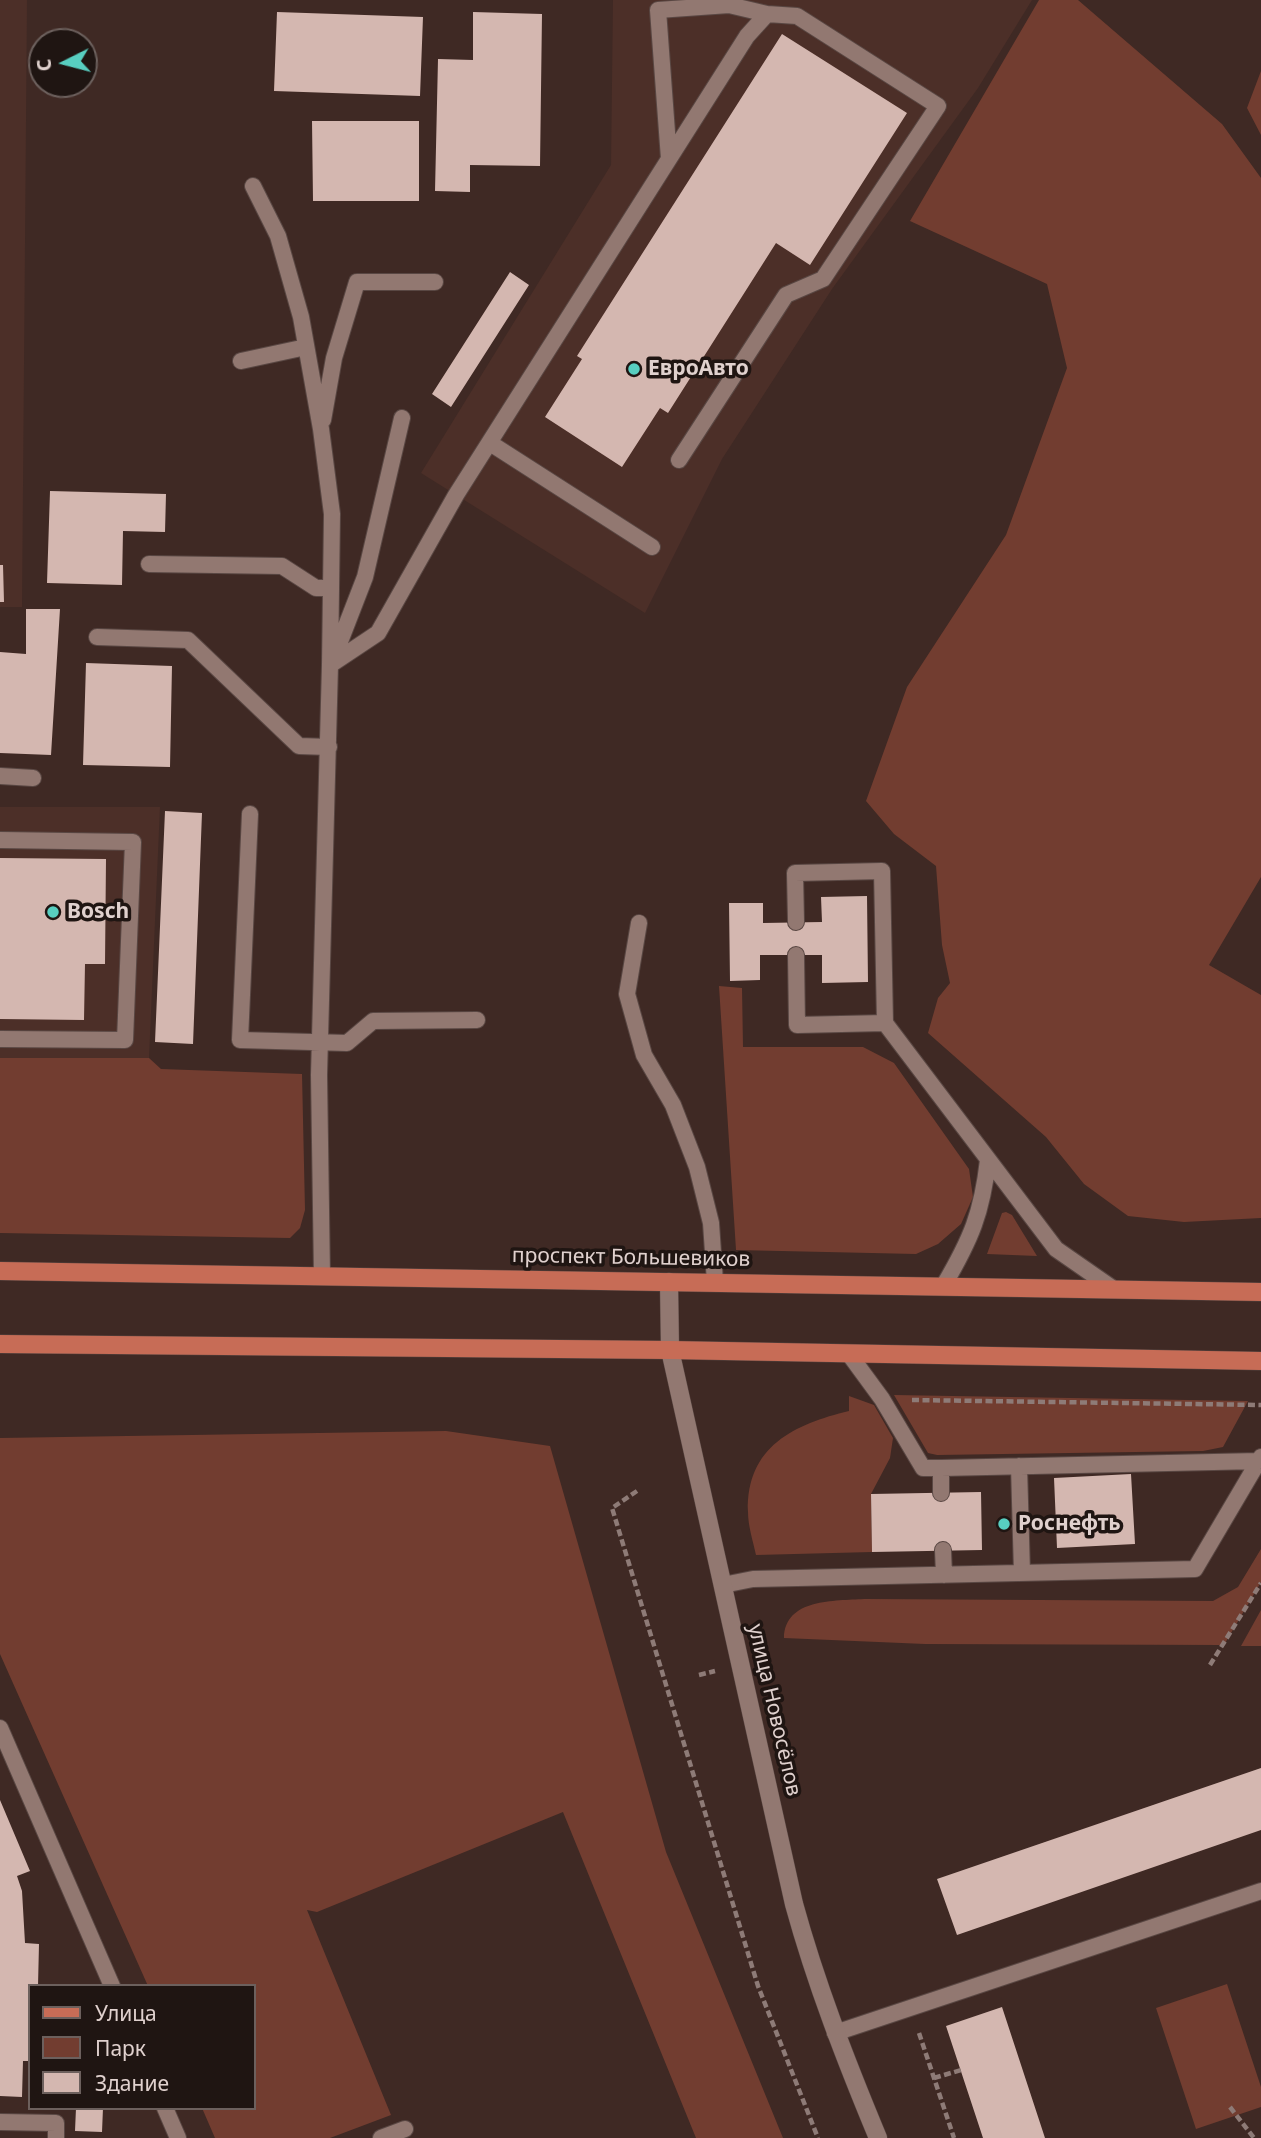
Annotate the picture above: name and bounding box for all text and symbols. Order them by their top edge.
north arrow [28,28,98,98]
text: С [31,58,58,72]
place label: ЕвроАвто [648,356,749,382]
marker: ЕвроАвто [626,361,642,377]
place label: Bosch [67,899,129,925]
marker: Bosch [45,904,61,920]
street label: проспект Большевиков [512,1243,750,1273]
place label: Роснефть [1018,1511,1121,1537]
marker: Роснефть [996,1516,1012,1532]
street label: улица Новосёлов [742,1622,806,1798]
legend [28,1984,256,2110]
text: Улица [95,1999,157,2027]
text: Парк [95,2034,146,2062]
text: Здание [95,2069,169,2097]

